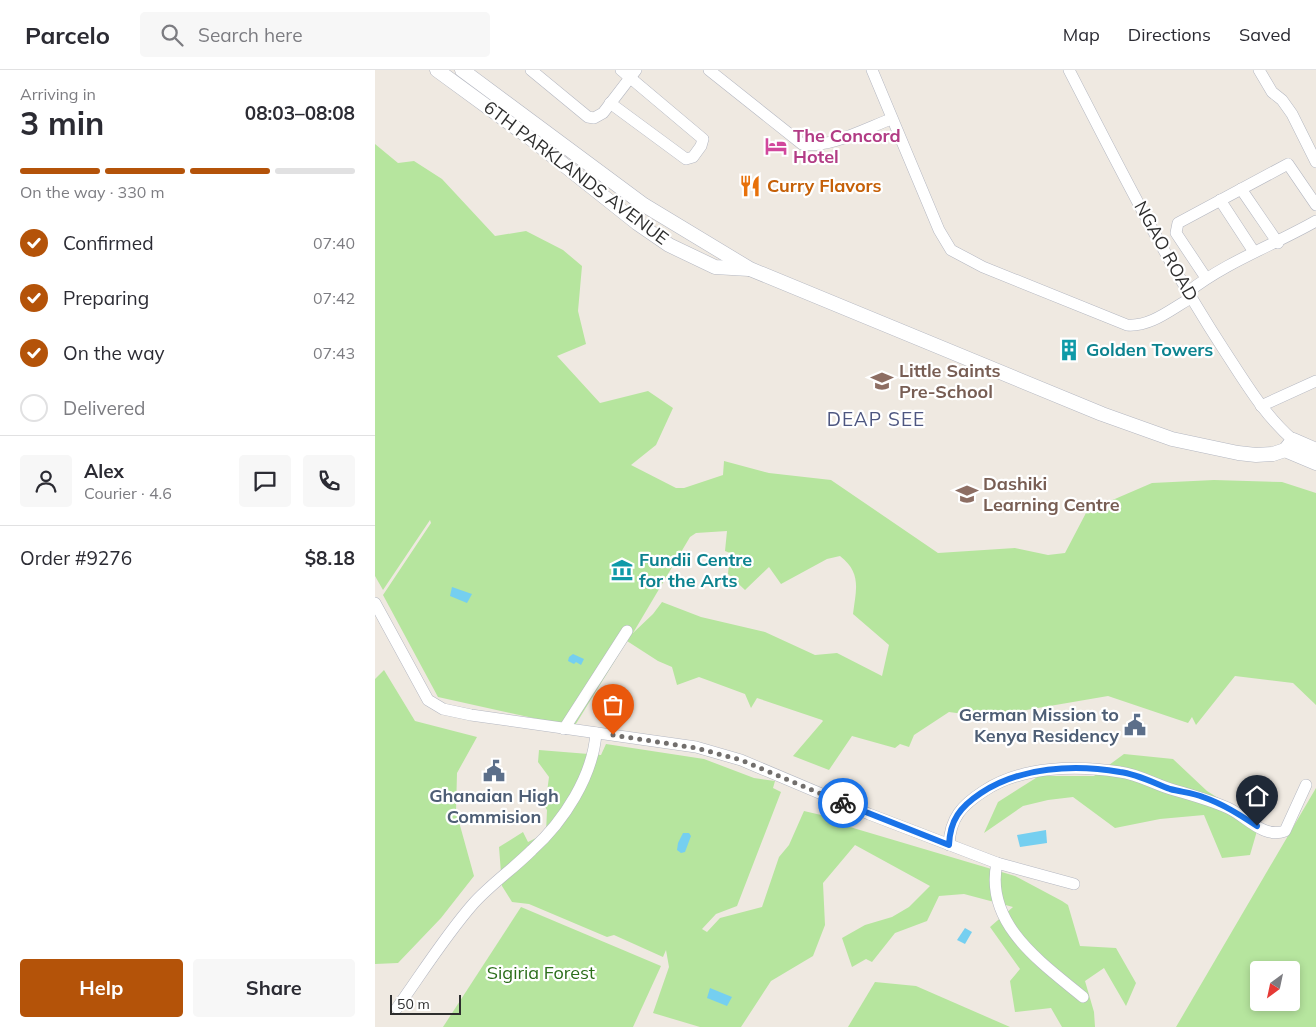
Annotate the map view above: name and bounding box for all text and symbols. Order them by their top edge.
search box [140,12,490,57]
text: Parcelo [25,20,110,50]
icon: search [158,21,186,49]
text: Search here [198,23,302,47]
text: Map [1063,23,1100,46]
text: Directions [1128,23,1211,46]
text: Saved [1239,23,1291,46]
text: Arriving in [20,84,96,104]
street label: 6TH PARKLANDS AVENUE [479,95,673,250]
text: 08:03–08:08 [245,101,355,125]
text: 3 min [20,103,104,143]
place label: The Concord Hotel [793,124,901,168]
hotel icon: The Concord Hotel [763,133,789,159]
restaurant icon: Curry Flavors [737,173,763,199]
place label: Curry Flavors [767,174,882,197]
text: On the way · 330 m [20,182,165,202]
street label: NGAO ROAD [1129,197,1203,305]
icon: check [20,229,48,257]
text: Confirmed [63,231,154,255]
text: 07:40 [313,233,355,253]
icon: check [20,284,48,312]
text: Preparing [63,286,149,310]
text: 07:42 [313,288,355,308]
building icon: Golden Towers [1056,337,1082,363]
place label: Golden Towers [1086,338,1213,361]
icon: check [20,339,48,367]
text: On the way [63,341,165,365]
text: 07:43 [313,343,355,363]
place label: Little Saints Pre-School [899,359,1001,403]
school or university icon: Little Saints Pre-School [869,368,895,394]
text: Delivered [63,396,145,420]
district label: DEAP SEE [827,407,925,431]
button: person [20,455,72,507]
button: chat [239,455,291,507]
button: phone [303,455,355,507]
text: Alex [84,459,124,483]
place label: Dashiki Learning Centre [983,472,1120,516]
school or university icon: Dashiki Learning Centre [954,481,980,507]
text: Courier · 4.6 [84,483,172,503]
text: Order #9276 [20,546,132,570]
text: $8.18 [305,546,355,570]
place label: Fundii Centre for the Arts [639,548,752,592]
museum icon: Fundii Centre for the Arts [609,557,635,583]
pin [592,684,634,735]
icon: bag [599,691,627,719]
place label: German Mission to Kenya Residency [959,703,1119,747]
public building icon: German Mission to Kenya Residency [1122,712,1148,738]
public building icon: Ghanaian High Commision [481,758,507,784]
pin [1236,775,1278,826]
courier [818,778,868,828]
icon: home [1243,782,1271,810]
place label: Ghanaian High Commision [429,784,559,828]
icon: bike [829,789,857,817]
button: Help [20,959,183,1017]
button: Share [193,959,355,1017]
park label: Sigiria Forest [487,961,595,984]
north arrow [1250,961,1300,1011]
map controls [1250,961,1300,1011]
scale bar [390,992,461,1015]
text: 50 m [397,995,430,1013]

